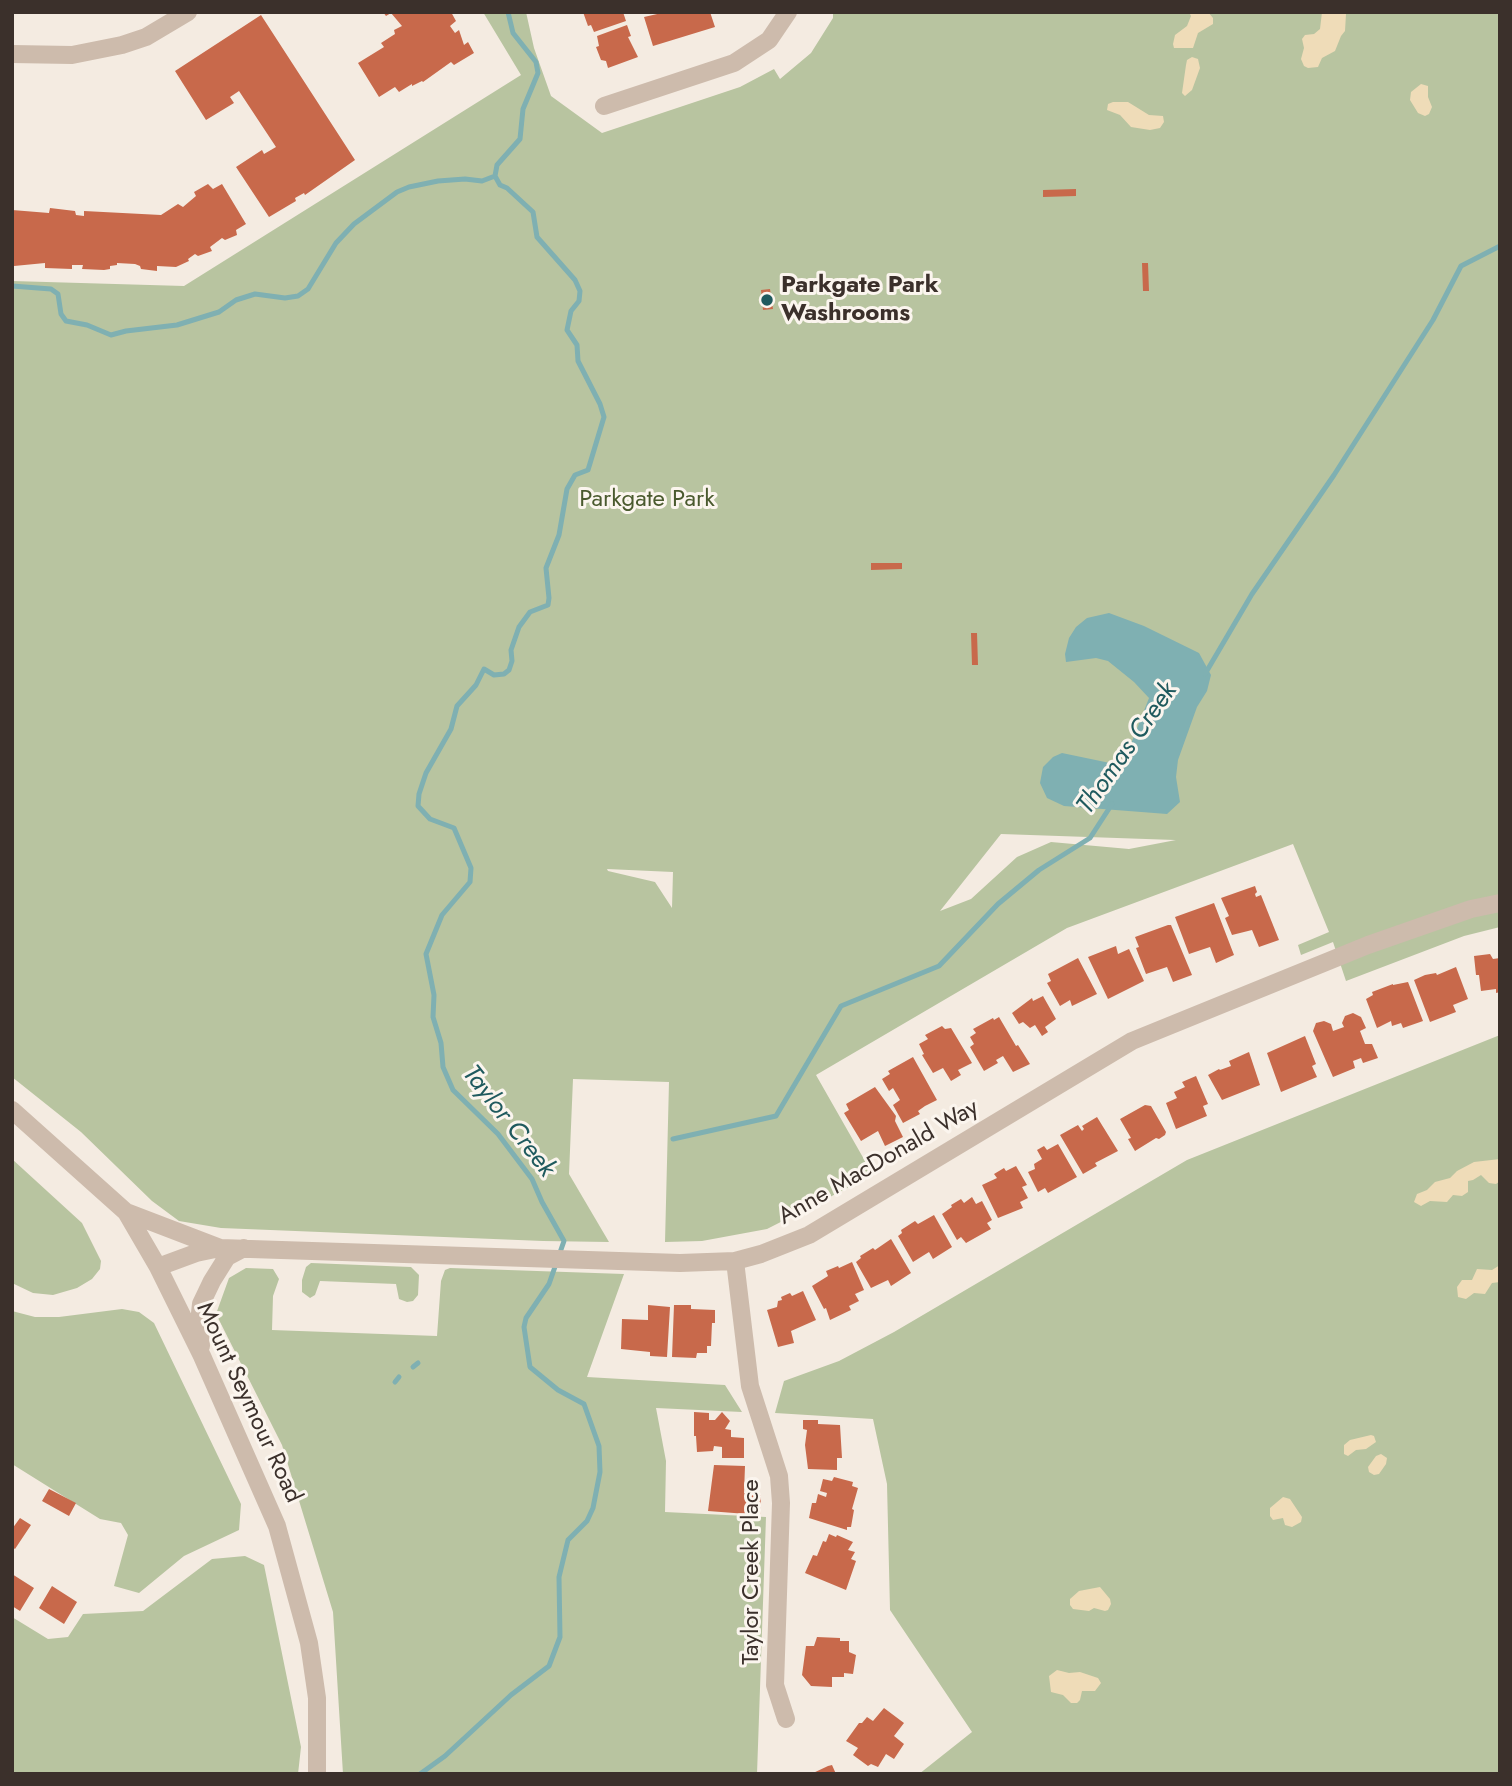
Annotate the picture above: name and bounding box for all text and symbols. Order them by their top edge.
place label: Parkgate Park Washrooms [781,272,939,328]
marker: Parkgate Park Washrooms [759,292,775,308]
park label: Parkgate Park [579,486,715,514]
water label: Thomas Creek [1071,677,1185,821]
water label: Taylor Creek [455,1060,561,1184]
street label: Anne MacDonald Way [774,1094,984,1232]
street label: Mount Seymour Road [189,1298,307,1508]
street label: Taylor Creek Place [738,1479,766,1665]

